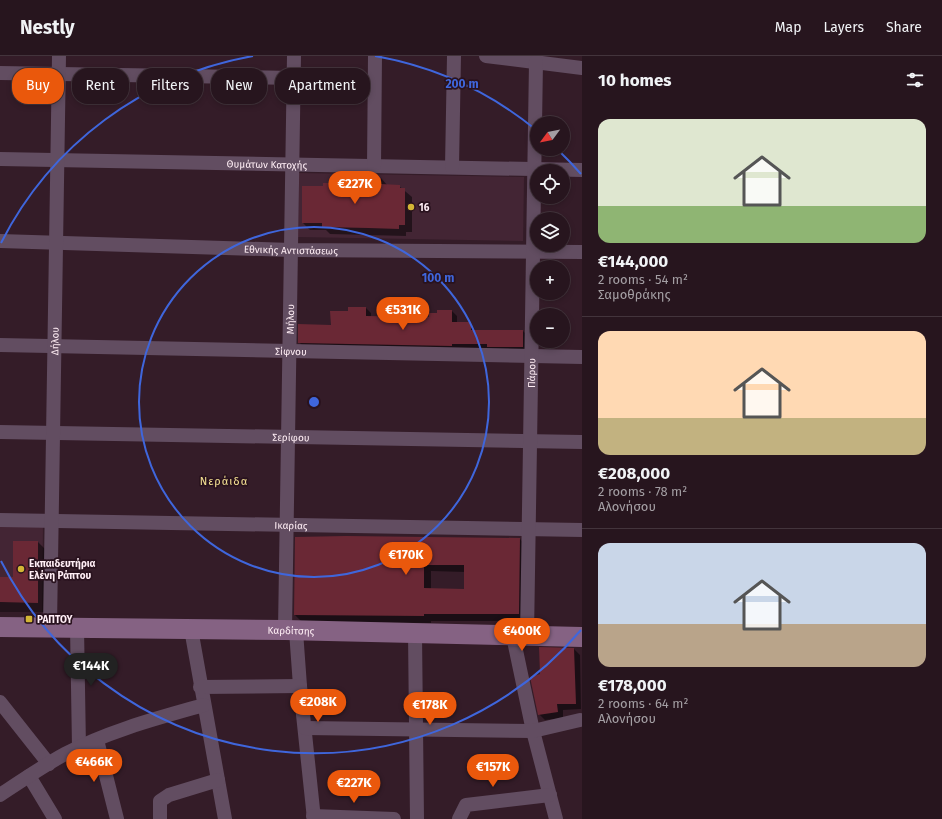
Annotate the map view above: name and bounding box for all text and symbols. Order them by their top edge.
text: Nestly [20,16,75,39]
text: Map [775,19,801,36]
text: Layers [823,19,864,36]
text: Share [886,19,922,36]
chip: Buy [12,68,64,104]
chip: Rent [72,68,129,104]
chip: Filters [137,68,203,104]
chip: New [211,68,267,104]
chip: Apartment [275,68,370,104]
icon: filters [904,69,926,91]
text: 10 homes [598,70,672,91]
text: 200 m [445,77,479,91]
north arrow [530,116,570,156]
map controls [530,116,570,348]
icon: home [726,145,798,217]
street label: Θυμάτων Κατοχής [227,158,308,172]
button: locate [530,164,570,204]
pin: €227K [327,171,383,205]
text: €227K [337,176,373,191]
marker: 16 [406,202,416,212]
place label: 16 [419,202,430,214]
button: layers [530,212,570,252]
street label: Εθνικής Αντιστάσεως [244,244,338,257]
text: €144,000 [598,251,668,272]
button: + [530,260,570,300]
text: 100 m [422,271,454,285]
text: 2 rooms · 54 m² [598,272,688,287]
text: Σαμοθράκης [598,287,671,302]
pin: €531K [375,297,431,331]
text: €531K [385,302,421,317]
street label: Μήλου [285,304,297,334]
button: − [530,308,570,348]
street label: Δήλου [49,327,62,355]
street label: Σίφνου [275,345,307,358]
icon: home [726,357,798,429]
street label: Πάρου [525,358,538,388]
centre of rings [307,395,321,409]
street label: Σερίφου [272,431,310,444]
text: €208,000 [598,463,670,484]
district label: Νεράιδα [200,475,248,488]
text: 2 rooms · 78 m² [598,484,687,499]
text: Αλονήσου [598,499,656,514]
street label: Ικαρίας [274,519,308,532]
pin: €170K [378,542,434,576]
text: €170K [388,547,424,562]
place label: Εκπαιδευτήρια Ελένη Ράπτου [29,557,96,582]
marker: Εκπαιδευτήρια Ελένη Ράπτου [16,564,26,574]
icon: home [726,569,798,641]
marker: ΡΑΠΤΟΥ [24,614,34,624]
place label: ΡΑΠΤΟΥ [37,614,74,626]
pin: €400K [494,618,550,652]
text: €400K [503,623,541,638]
street label: Καρδίτσης [268,624,315,638]
pin: €144K [63,653,119,687]
text: €144K [73,658,109,673]
text: €178,000 [598,675,667,696]
pin: €208K [290,689,346,723]
pin: €178K [402,692,458,726]
text: €208K [299,694,337,709]
text: 2 rooms · 64 m² [598,696,688,711]
text: €178K [413,697,447,712]
text: Αλονήσου [598,711,656,726]
pin: €466K [66,749,122,783]
text: €466K [75,754,113,769]
pin: €157K [465,754,521,788]
text: €157K [476,759,510,774]
pin: €227K [326,770,382,804]
text: €227K [336,775,372,790]

